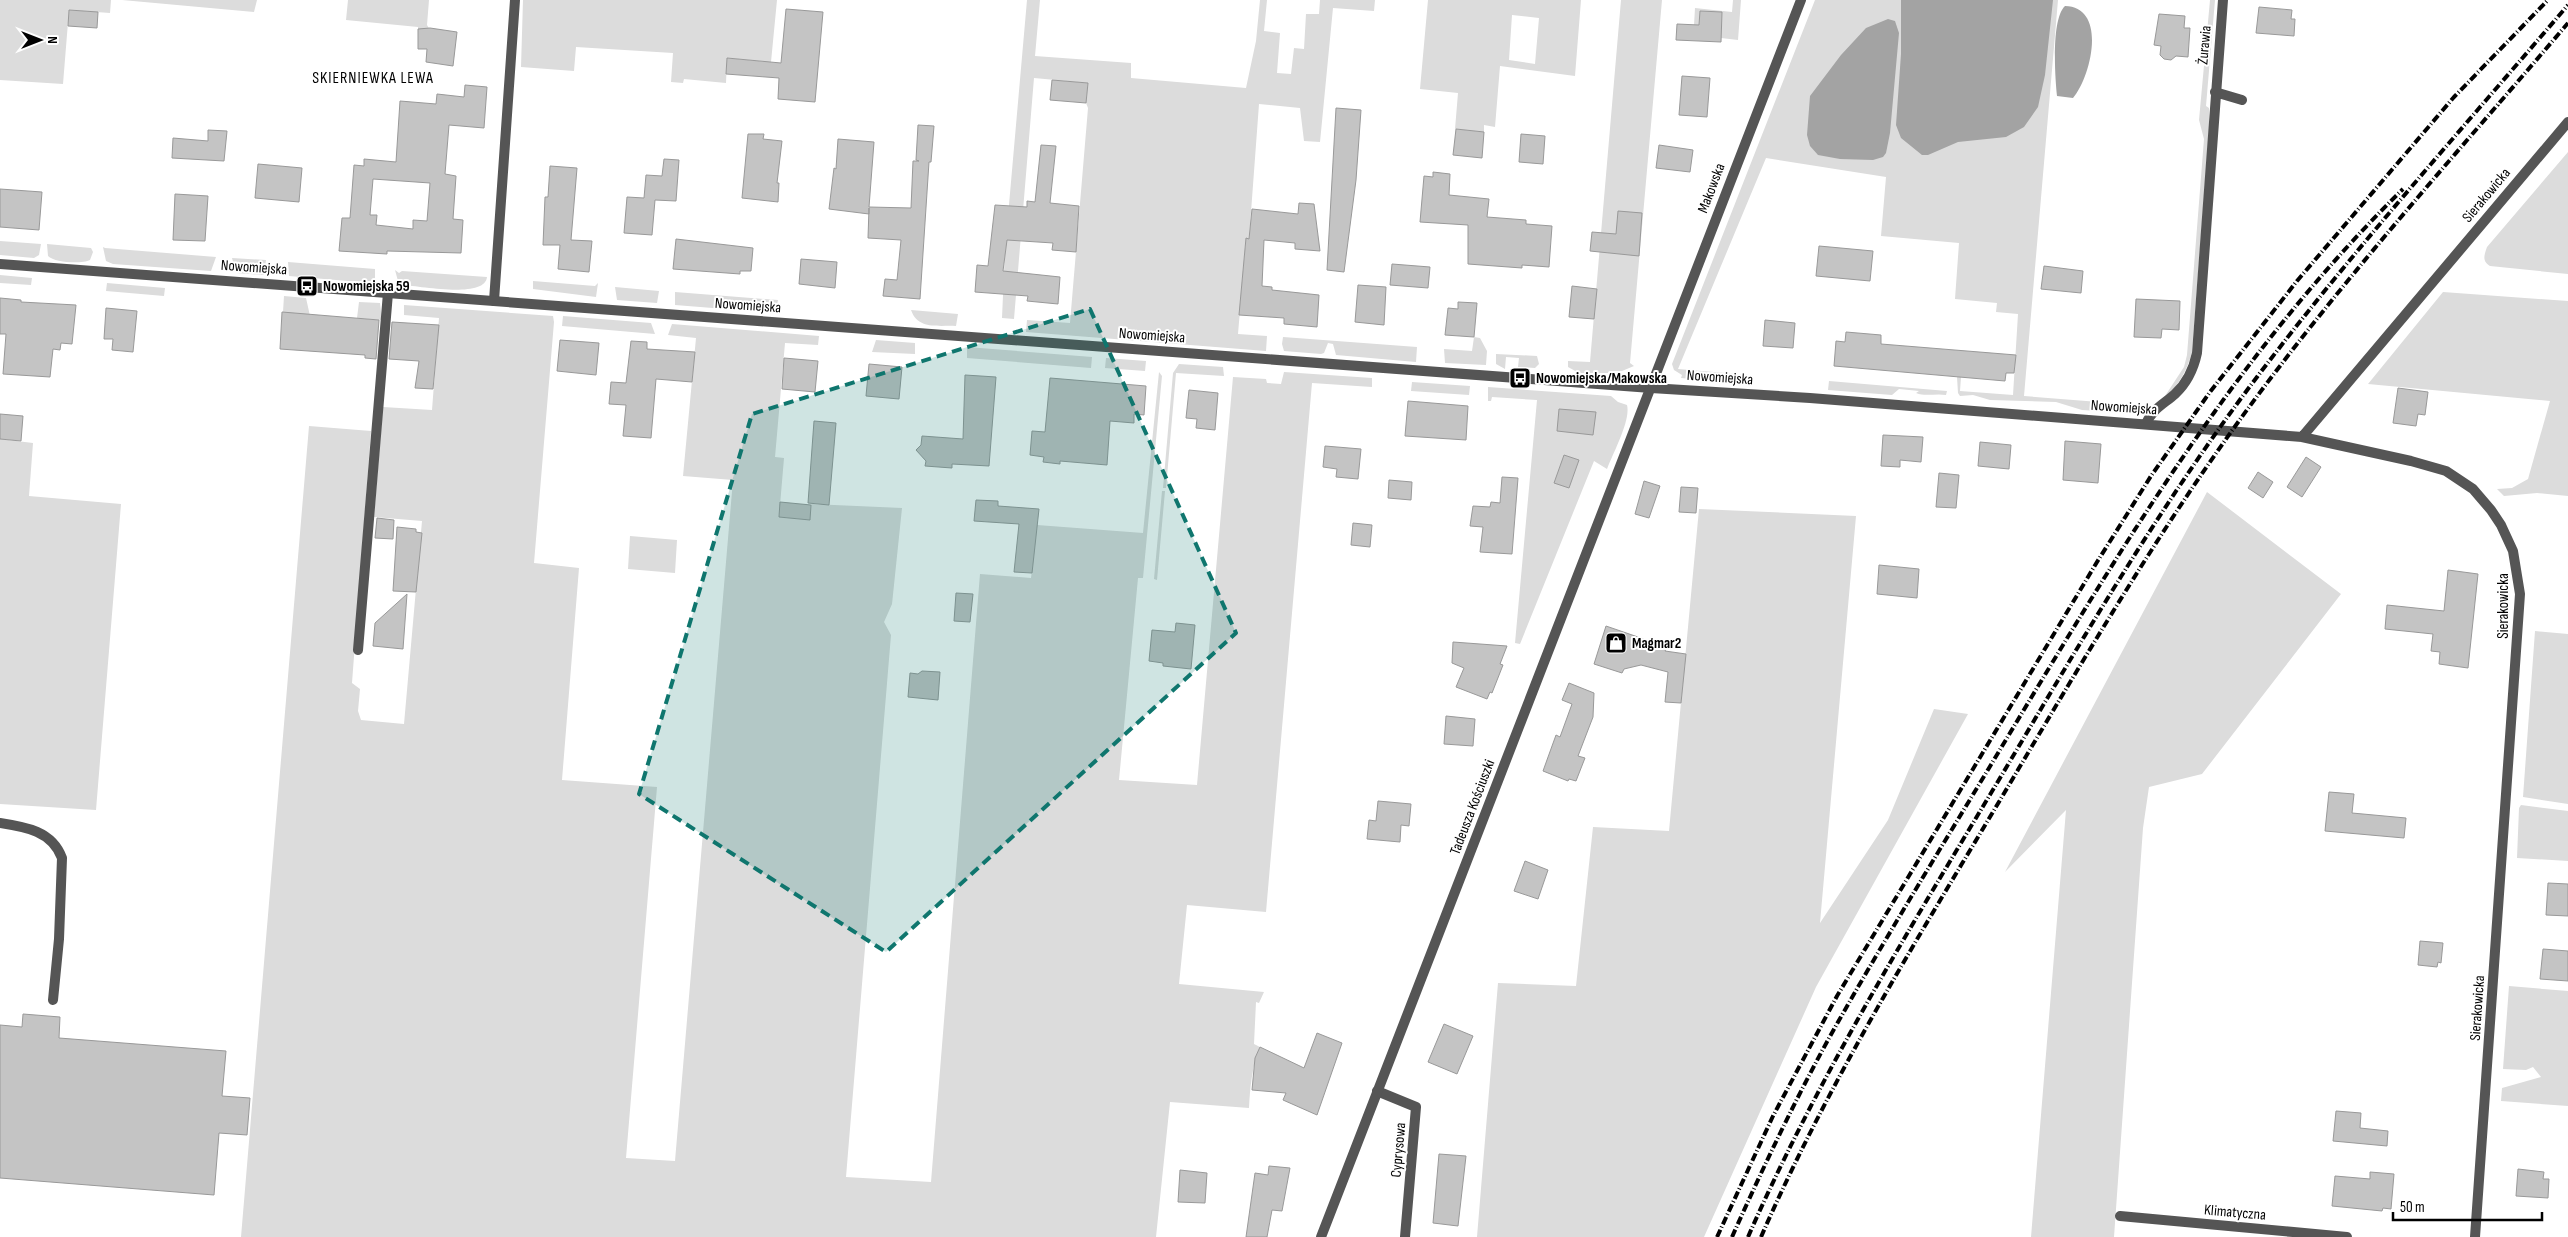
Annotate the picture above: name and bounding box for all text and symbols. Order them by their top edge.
north arrow [15,15,65,65]
street label: Żurawia [2193,25,2216,65]
text: N [44,36,61,44]
district label: SKIERNIEWKA LEWA [312,69,434,88]
street label: Makowska [1693,160,1730,216]
street label: Sierakowicka [2458,164,2515,226]
street label: Nowomiejska [220,256,288,279]
bus stop icon: Nowomiejska 59 [295,274,319,298]
place label: Nowomiejska 59 [323,277,410,296]
street label: Nowomiejska [714,294,782,317]
street label: Nowomiejska [1118,324,1186,347]
bus stop icon: Nowomiejska/Makowska [1508,366,1532,390]
street label: Nowomiejska [1686,366,1754,389]
place label: Nowomiejska/Makowska [1536,369,1667,388]
street label: Nowomiejska [2090,396,2158,419]
street label: Sierakowicka [2494,573,2513,639]
shop icon: Magmar2 [1604,631,1628,655]
place label: Magmar2 [1632,634,1681,653]
street label: Tadeusza Kościuszki [1446,757,1499,857]
street label: Sierakowicka [2466,975,2489,1041]
street label: Cyprysowa [1387,1122,1410,1178]
scale bar [2393,1190,2542,1222]
text: 50 m [2400,1198,2425,1217]
street label: Klimatyczna [2203,1200,2267,1225]

